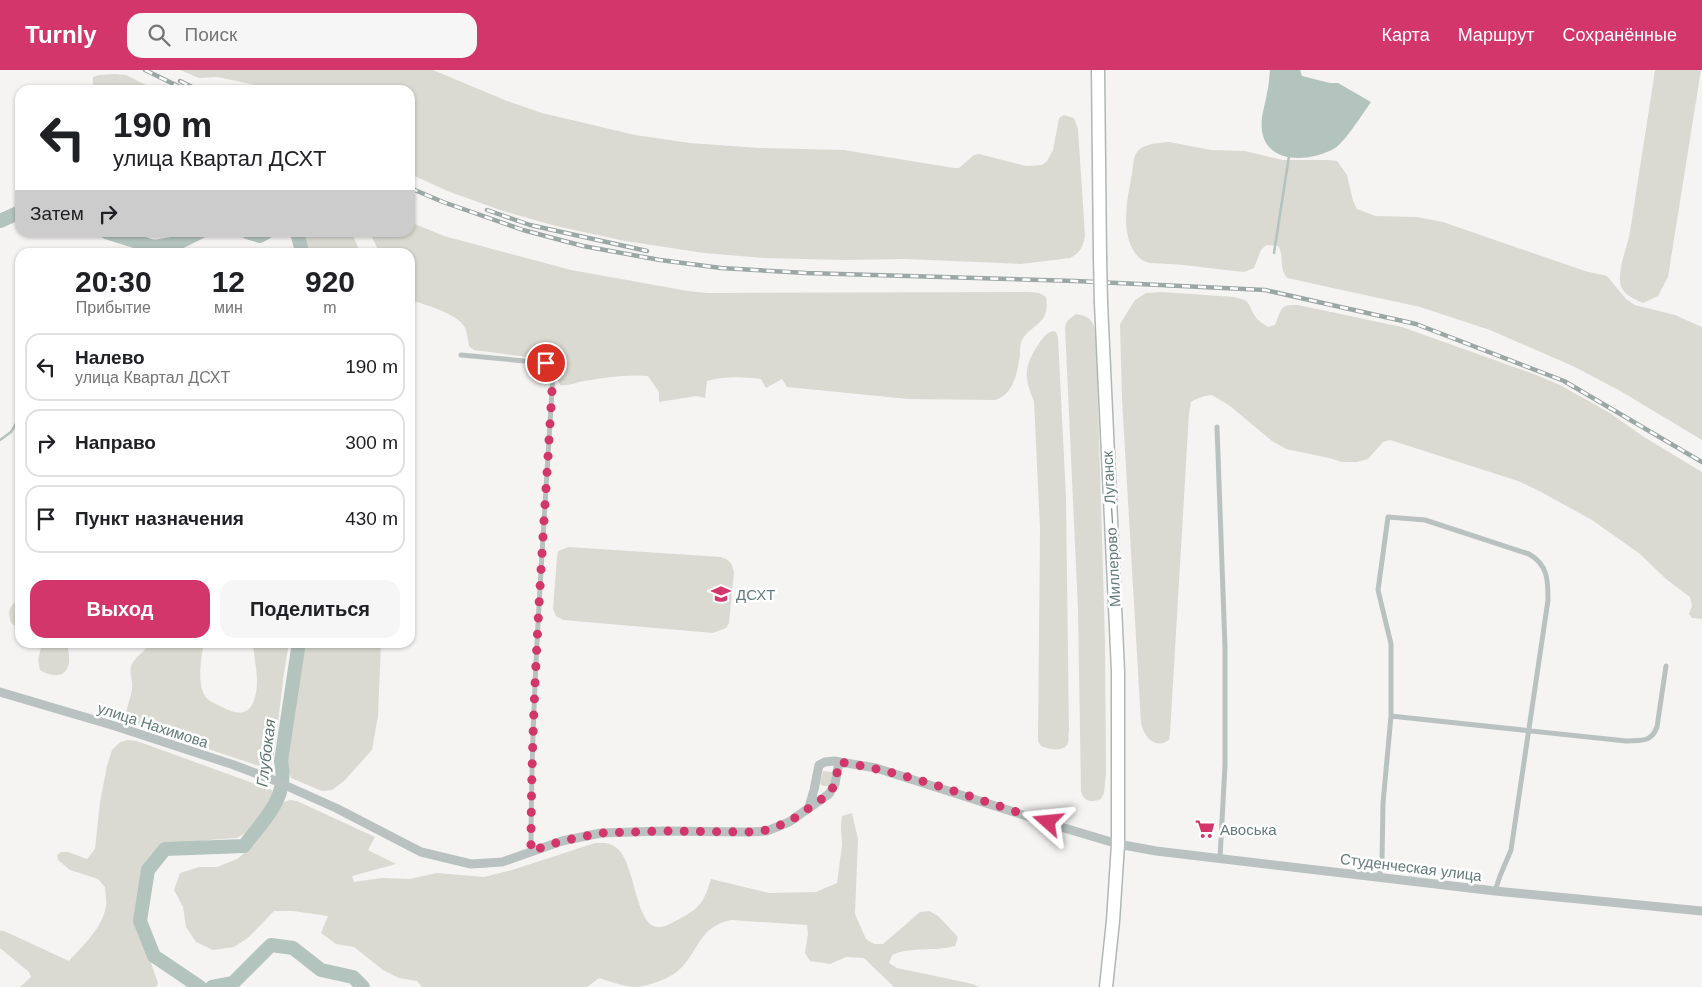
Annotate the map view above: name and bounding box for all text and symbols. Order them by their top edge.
search box [127,13,477,58]
text: Turnly [25,21,97,48]
icon: search [145,21,173,49]
text: Поиск [185,24,237,45]
text: Карта [1382,25,1430,45]
text: Маршрут [1458,25,1534,45]
text: Сохранённые [1562,25,1677,45]
icon: left [30,105,95,170]
text: 190 m [113,105,212,144]
text: улица Квартал ДСХТ [113,146,327,171]
icon: right [94,200,122,228]
text: Затем [30,203,84,224]
text: 20:30 [75,265,152,298]
text: 12 [212,265,245,298]
text: 920 [305,265,355,298]
text: Прибытие [76,299,151,316]
text: мин [214,299,243,316]
text: m [323,299,337,316]
pin [525,342,567,384]
text: Налево [75,347,145,368]
icon: arrive [532,349,560,377]
icon: left [32,353,60,381]
text: 190 m [345,356,398,377]
text: улица Квартал ДСХТ [75,369,230,386]
icon: right [32,429,60,457]
text: Направо [75,432,156,453]
text: 300 m [345,432,398,453]
street label: Миллерово — Луганск [1098,450,1124,607]
icon: arrive [32,505,60,533]
text: Пункт назначения [75,508,244,529]
text: 430 m [345,508,398,529]
button: Выход [30,580,210,638]
button: Поделиться [220,580,400,638]
school or university icon: ДСХТ [710,583,732,605]
place label: ДСХТ [736,586,775,603]
street label: улица Нахимова [96,699,211,751]
water label: Глубокая [253,718,279,788]
position arrow [1021,795,1073,847]
supermarket icon: Авоська [1194,818,1216,840]
place label: Авоська [1220,821,1277,838]
street label: Студенческая улица [1339,850,1483,884]

